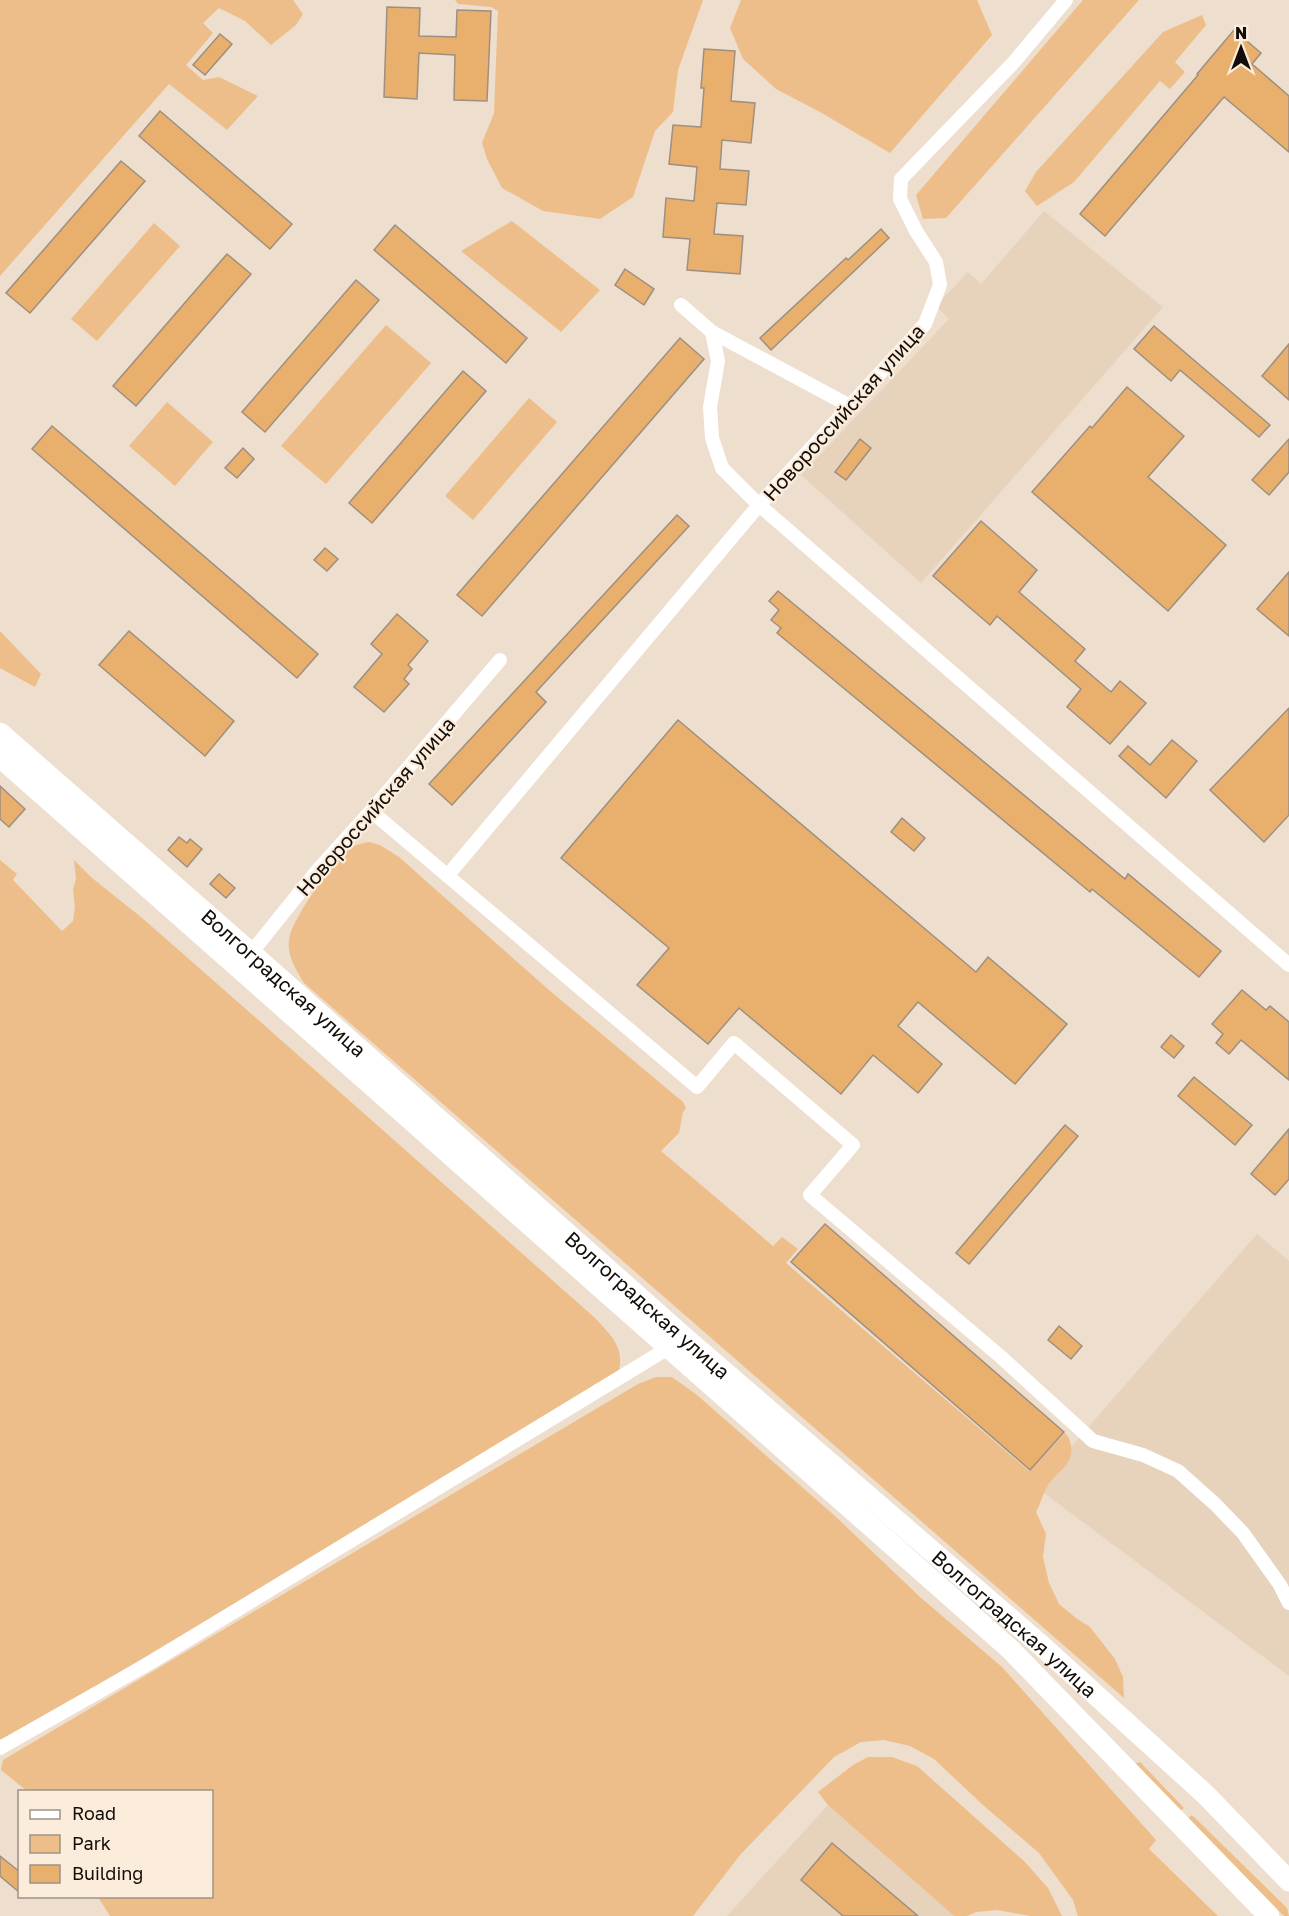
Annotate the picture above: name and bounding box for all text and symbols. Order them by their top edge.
north arrow [1211,18,1271,78]
text: N [1235,23,1247,43]
street label: Новороссийская улица [757,319,929,505]
street label: Новороссийская улица [291,712,459,900]
street label: Волгоградская улица [197,903,371,1061]
street label: Волгоградская улица [561,1226,735,1383]
street label: Волгоградская улица [927,1545,1102,1702]
legend [18,1790,213,1898]
text: Road [72,1802,116,1824]
text: Park [72,1832,111,1854]
text: Building [72,1862,143,1884]

